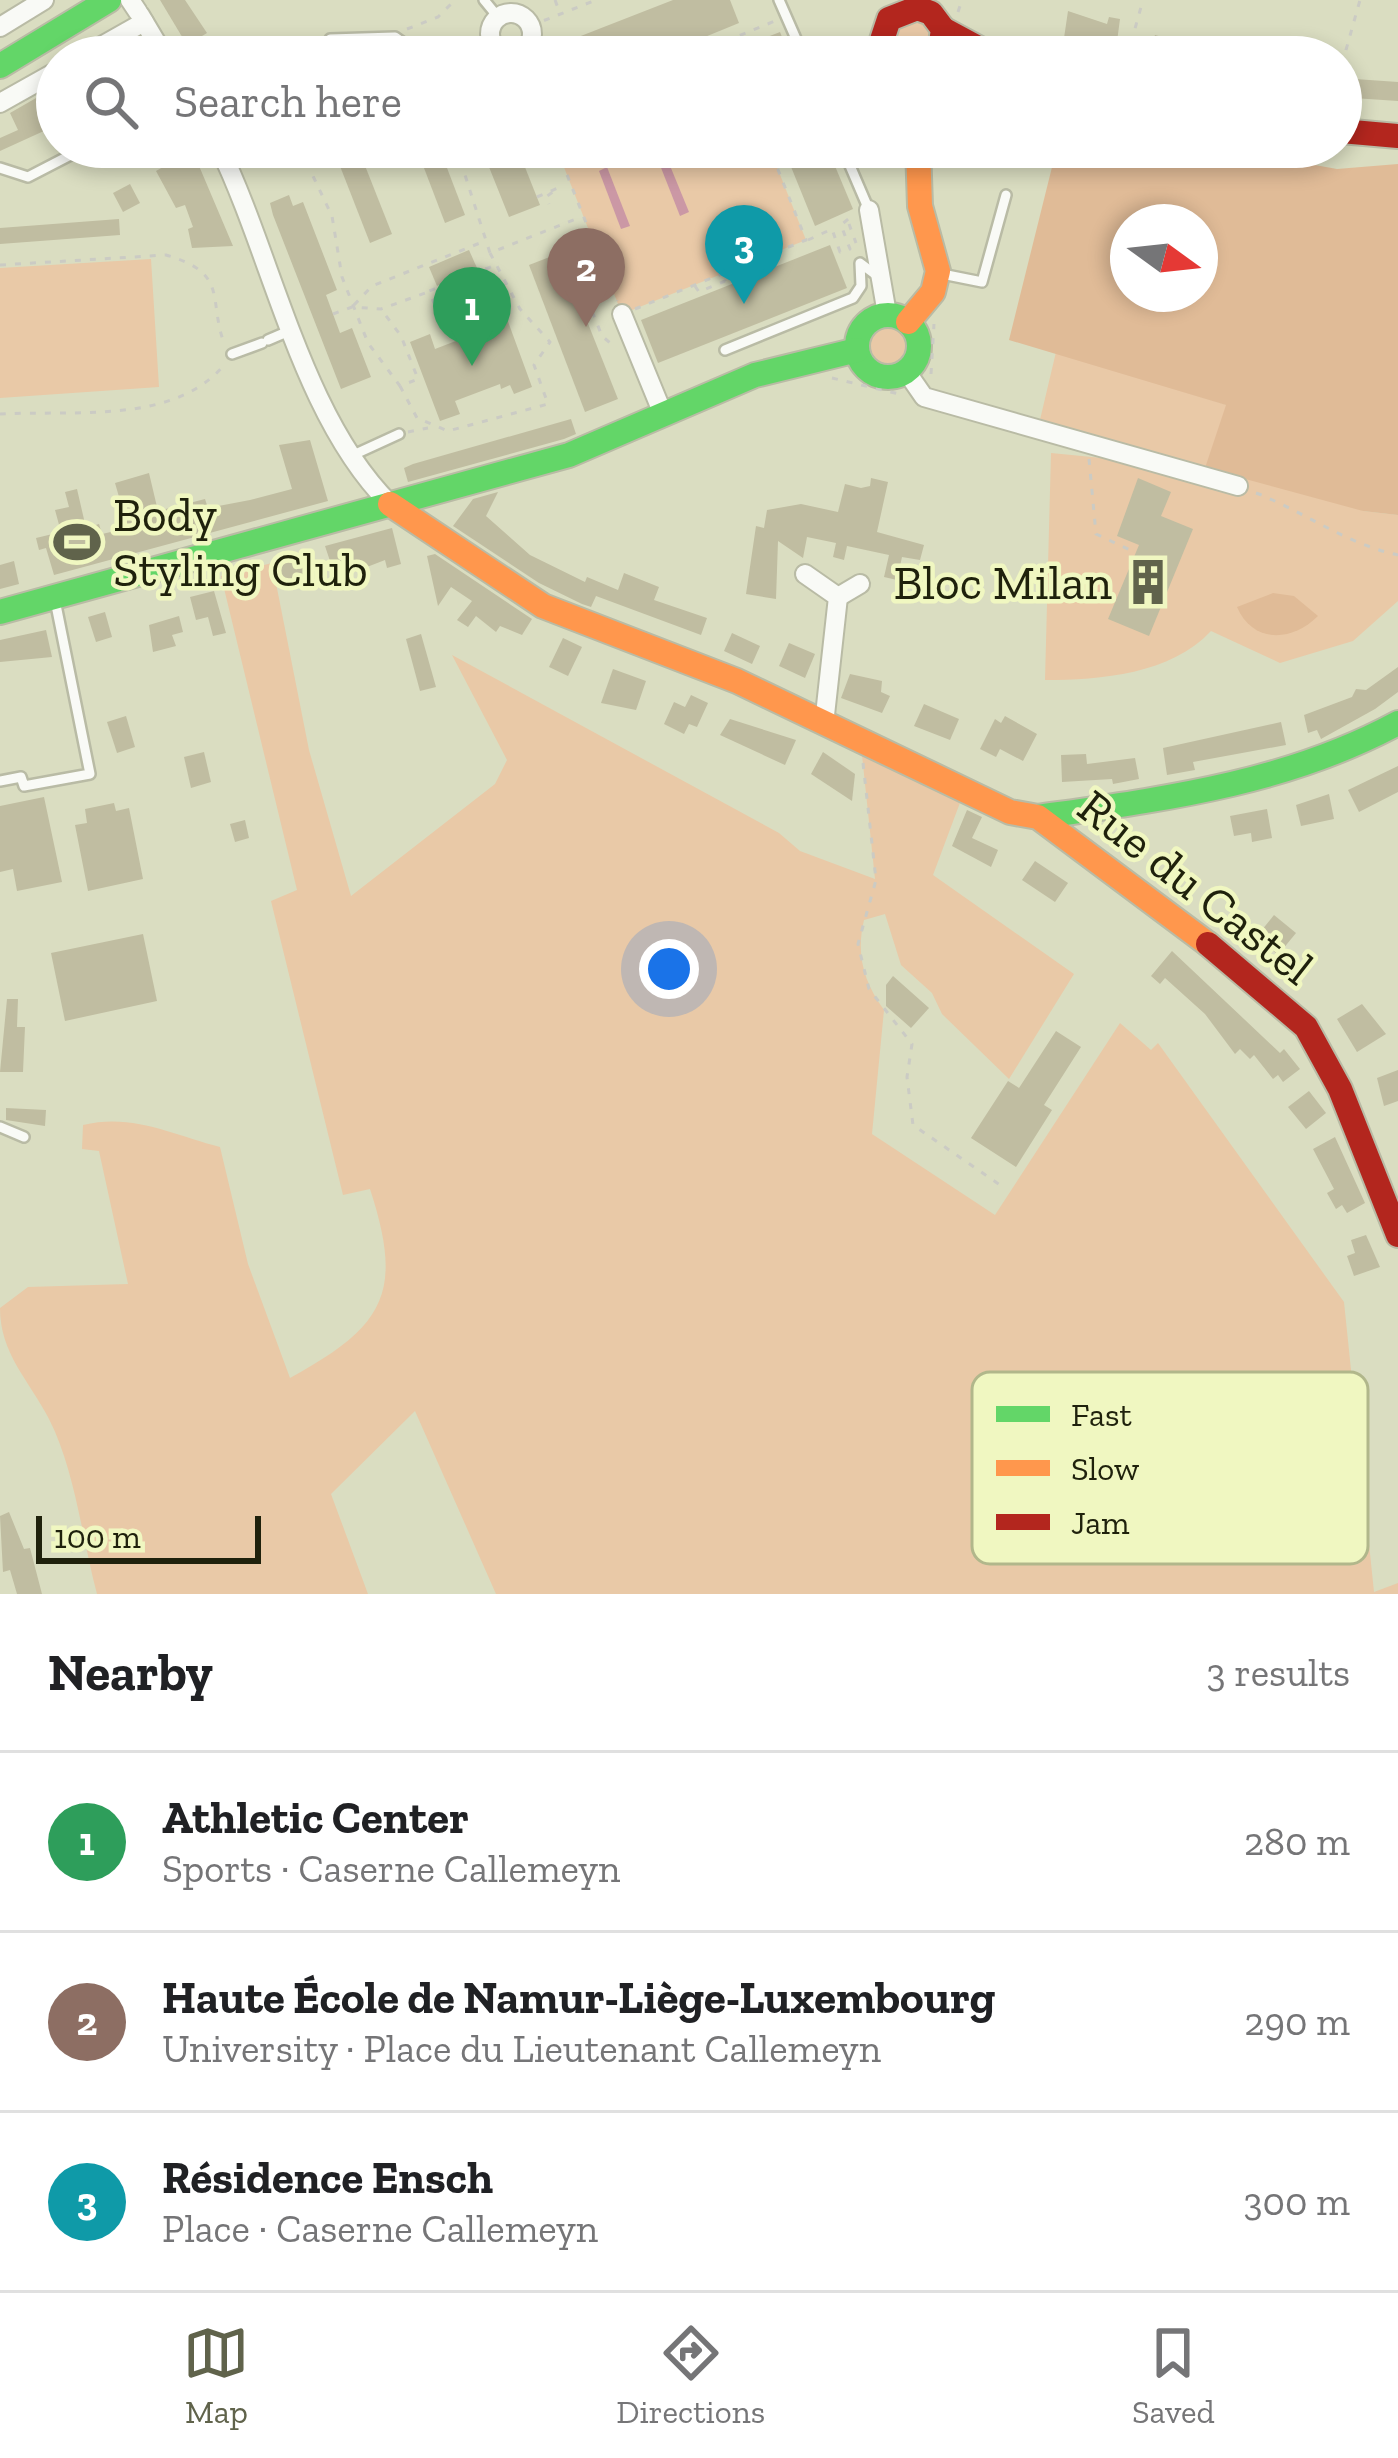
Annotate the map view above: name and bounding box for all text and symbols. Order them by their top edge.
search box [36,36,1362,168]
icon: search [78,69,144,135]
text: Search here [174,75,402,129]
north arrow [1110,204,1218,312]
pin: 3 [705,205,783,304]
pin: 2 [547,228,625,327]
pin: 1 [433,267,511,366]
place label: Body Styling Club [113,486,368,598]
sports icon: Body Styling Club [52,517,102,567]
place label: Bloc Milan [894,554,1112,611]
building icon: Bloc Milan [1123,557,1173,607]
street label: Rue du Castel [1067,778,1325,996]
your location [639,939,699,999]
legend [972,1372,1368,1564]
text: Fast [1071,1395,1132,1434]
text: Slow [1071,1449,1139,1488]
text: Jam [1071,1503,1130,1542]
scale bar [36,1510,261,1563]
text: 100 m [54,1517,141,1556]
text: Nearby [48,1642,213,1703]
text: 3 results [1206,1649,1350,1696]
text: Athletic Center [162,1791,469,1845]
text: 1 [79,1818,95,1865]
text: 280 m [1244,1818,1350,1865]
text: Sports · Caserne Callemeyn [162,1845,620,1892]
text: Haute École de Namur-Liège-Luxembourg [162,1971,995,2025]
text: 2 [77,1998,97,2045]
text: 290 m [1244,1998,1350,2045]
text: University · Place du Lieutenant Callemeyn [162,2025,881,2072]
text: Résidence Ensch [162,2151,493,2205]
text: 3 [77,2178,97,2225]
text: 300 m [1243,2178,1350,2225]
text: Place · Caserne Callemeyn [162,2205,598,2252]
tab: Map [183,2320,249,2431]
tab: Directions [616,2320,765,2431]
tab: Saved [1132,2320,1215,2431]

